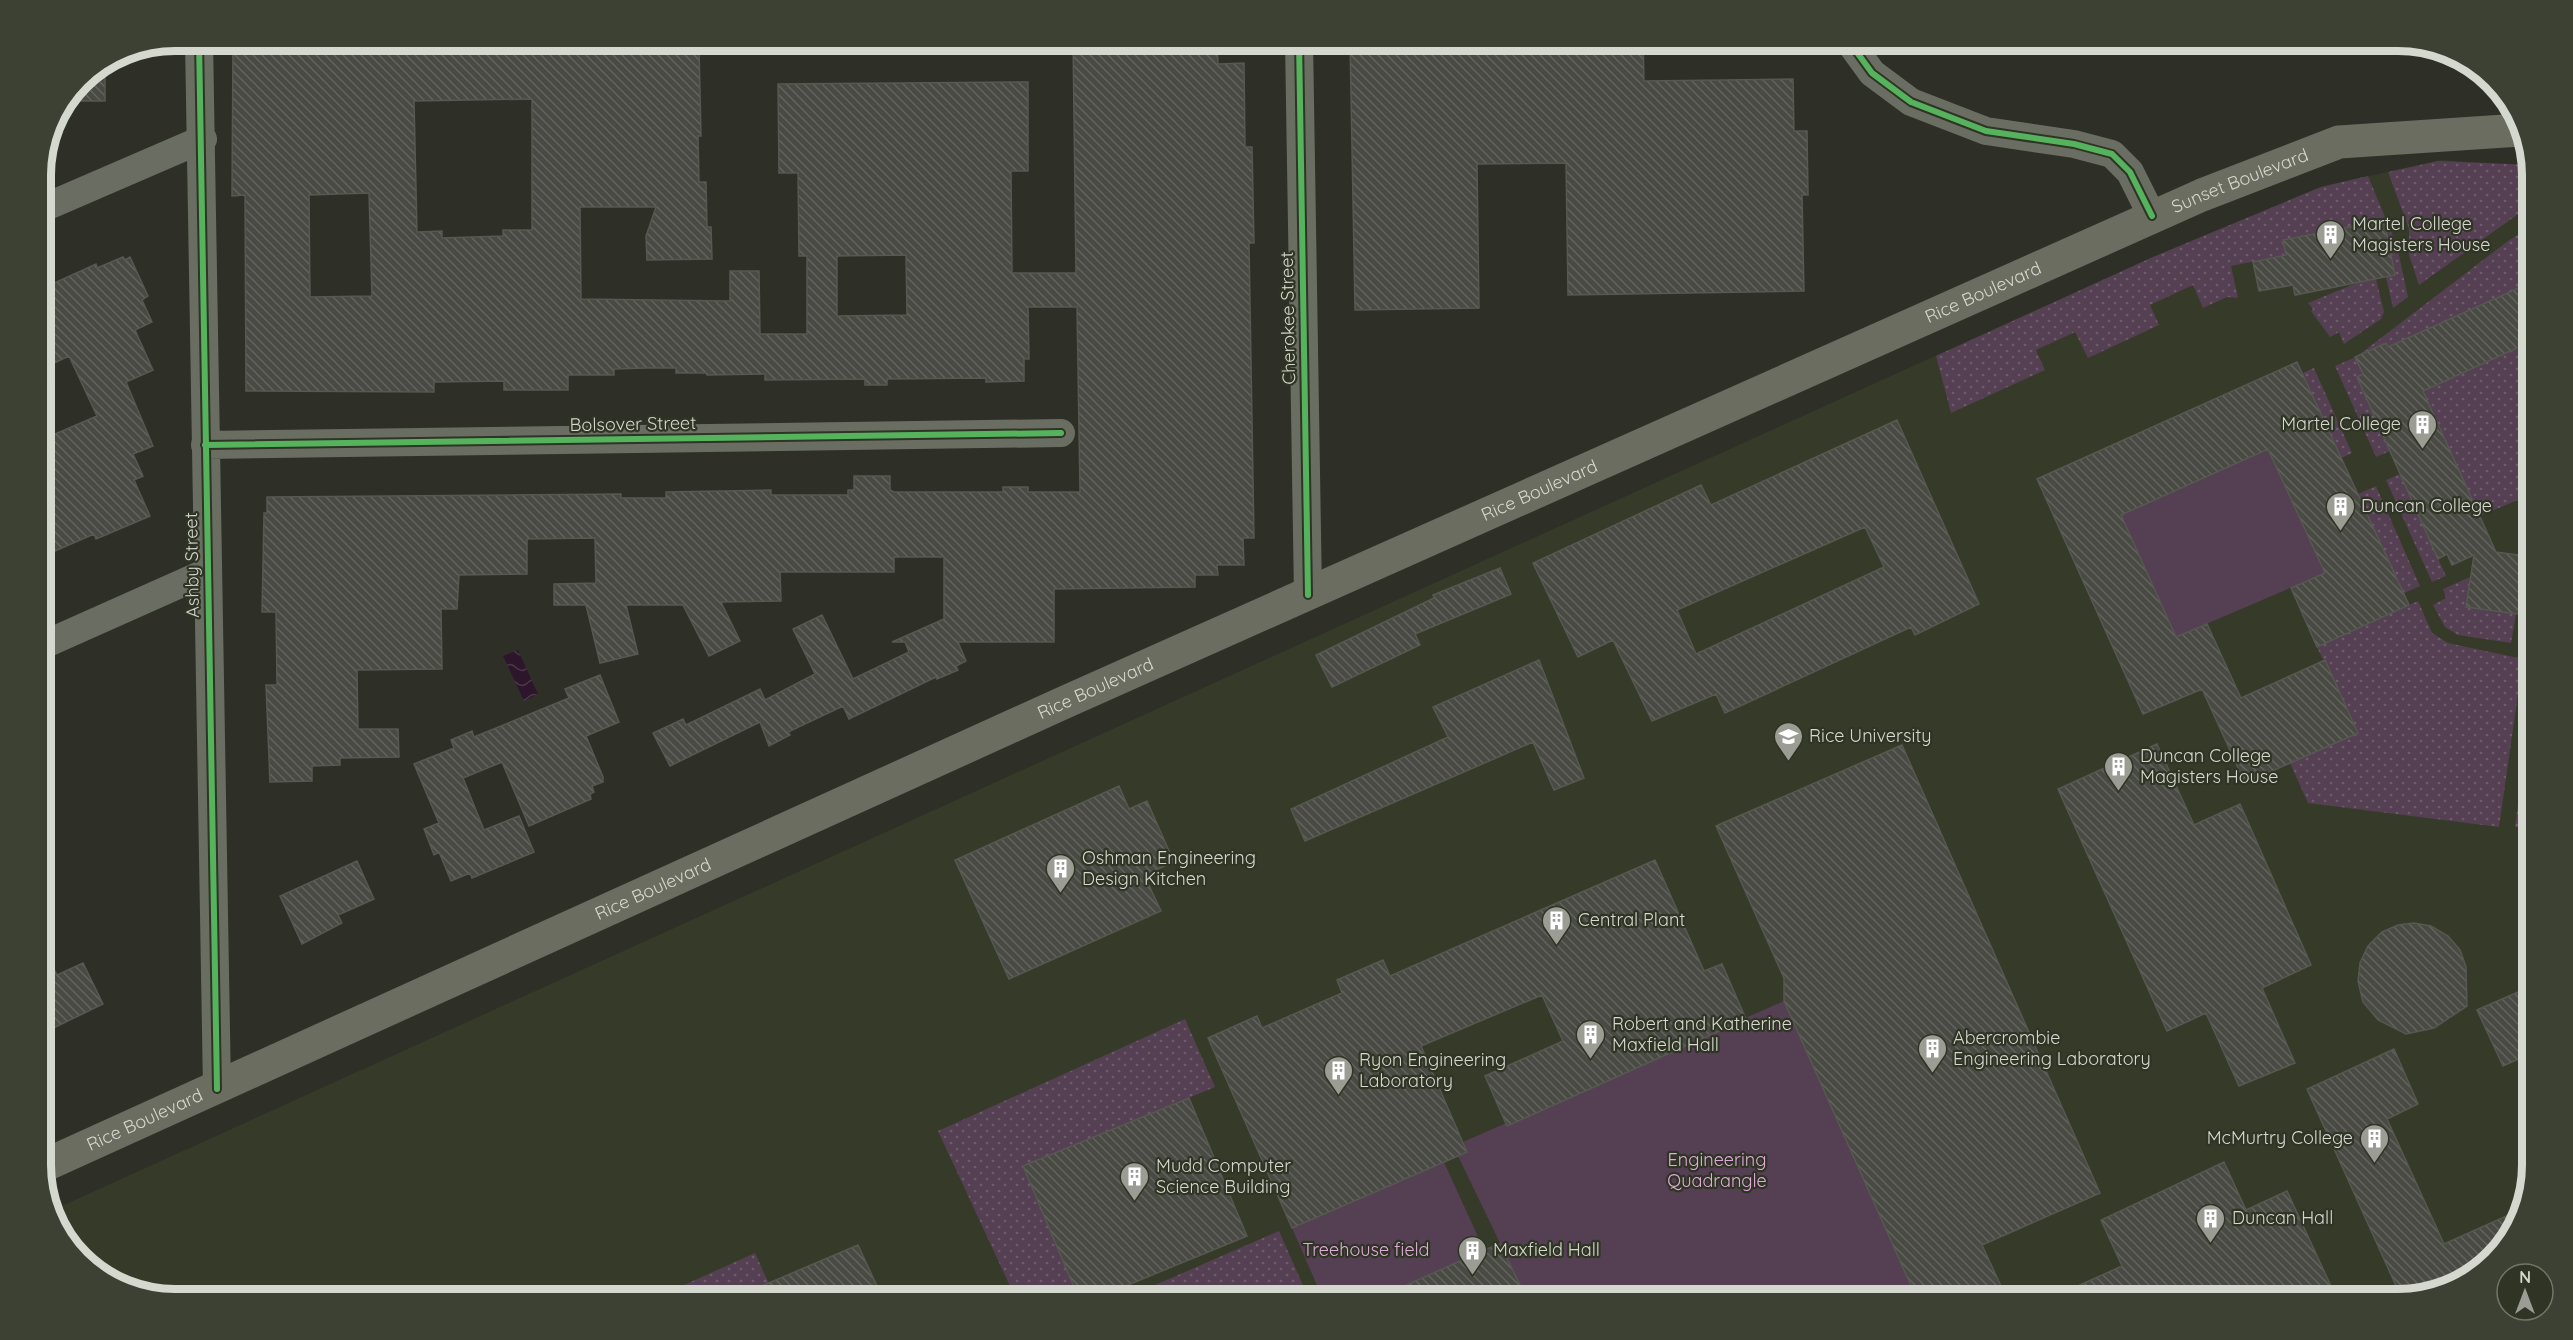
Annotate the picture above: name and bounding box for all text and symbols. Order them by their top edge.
street label: Sunset Boulevard [2168,143,2311,218]
place label: Martel College Magisters House [2352,212,2490,256]
building icon: Martel College Magisters House [2315,218,2347,260]
street label: Cherokee Street [1275,251,1300,385]
street label: Rice Boulevard [1921,256,2045,328]
building icon: Martel College [2406,408,2438,450]
street label: Bolsover Street [570,411,696,436]
place label: Martel College [2281,412,2401,435]
street label: Rice Boulevard [1477,454,1601,526]
building icon: Duncan College [2324,490,2356,532]
place label: Duncan College [2361,494,2492,517]
street label: Ashby Street [179,512,204,618]
street label: Rice Boulevard [1033,652,1157,724]
school or university icon: Rice University [1772,720,1804,762]
place label: Rice University [1809,724,1932,747]
place label: Duncan College Magisters House [2140,744,2278,788]
building icon: Duncan College Magisters House [2103,750,2135,792]
place label: Oshman Engineering Design Kitchen [1082,846,1256,890]
street label: Rice Boulevard [591,852,714,925]
building icon: Oshman Engineering Design Kitchen [1045,852,1077,894]
building icon: Central Plant [1541,904,1573,946]
place label: Central Plant [1578,908,1685,931]
place label: Robert and Katherine Maxfield Hall [1612,1012,1792,1056]
building icon: Robert and Katherine Maxfield Hall [1575,1018,1607,1060]
place label: Abercrombie Engineering Laboratory [1953,1026,2151,1070]
building icon: Abercrombie Engineering Laboratory [1916,1032,1948,1074]
place label: Ryon Engineering Laboratory [1359,1048,1506,1092]
building icon: Ryon Engineering Laboratory [1322,1054,1354,1096]
street label: Rice Boulevard [83,1083,206,1156]
building icon: McMurtry College [2358,1122,2390,1164]
place label: McMurtry College [2207,1126,2353,1149]
park label: Engineering Quadrangle [1667,1148,1767,1192]
place label: Mudd Computer Science Building [1156,1154,1291,1198]
building icon: Mudd Computer Science Building [1119,1160,1151,1202]
building icon: Duncan Hall [2195,1202,2227,1244]
place label: Duncan Hall [2232,1206,2333,1229]
building icon: Maxfield Hall [1456,1234,1488,1276]
park label: Treehouse field [1303,1238,1429,1261]
place label: Maxfield Hall [1493,1238,1600,1261]
north arrow [2495,1262,2555,1322]
text: N [2519,1267,2531,1287]

